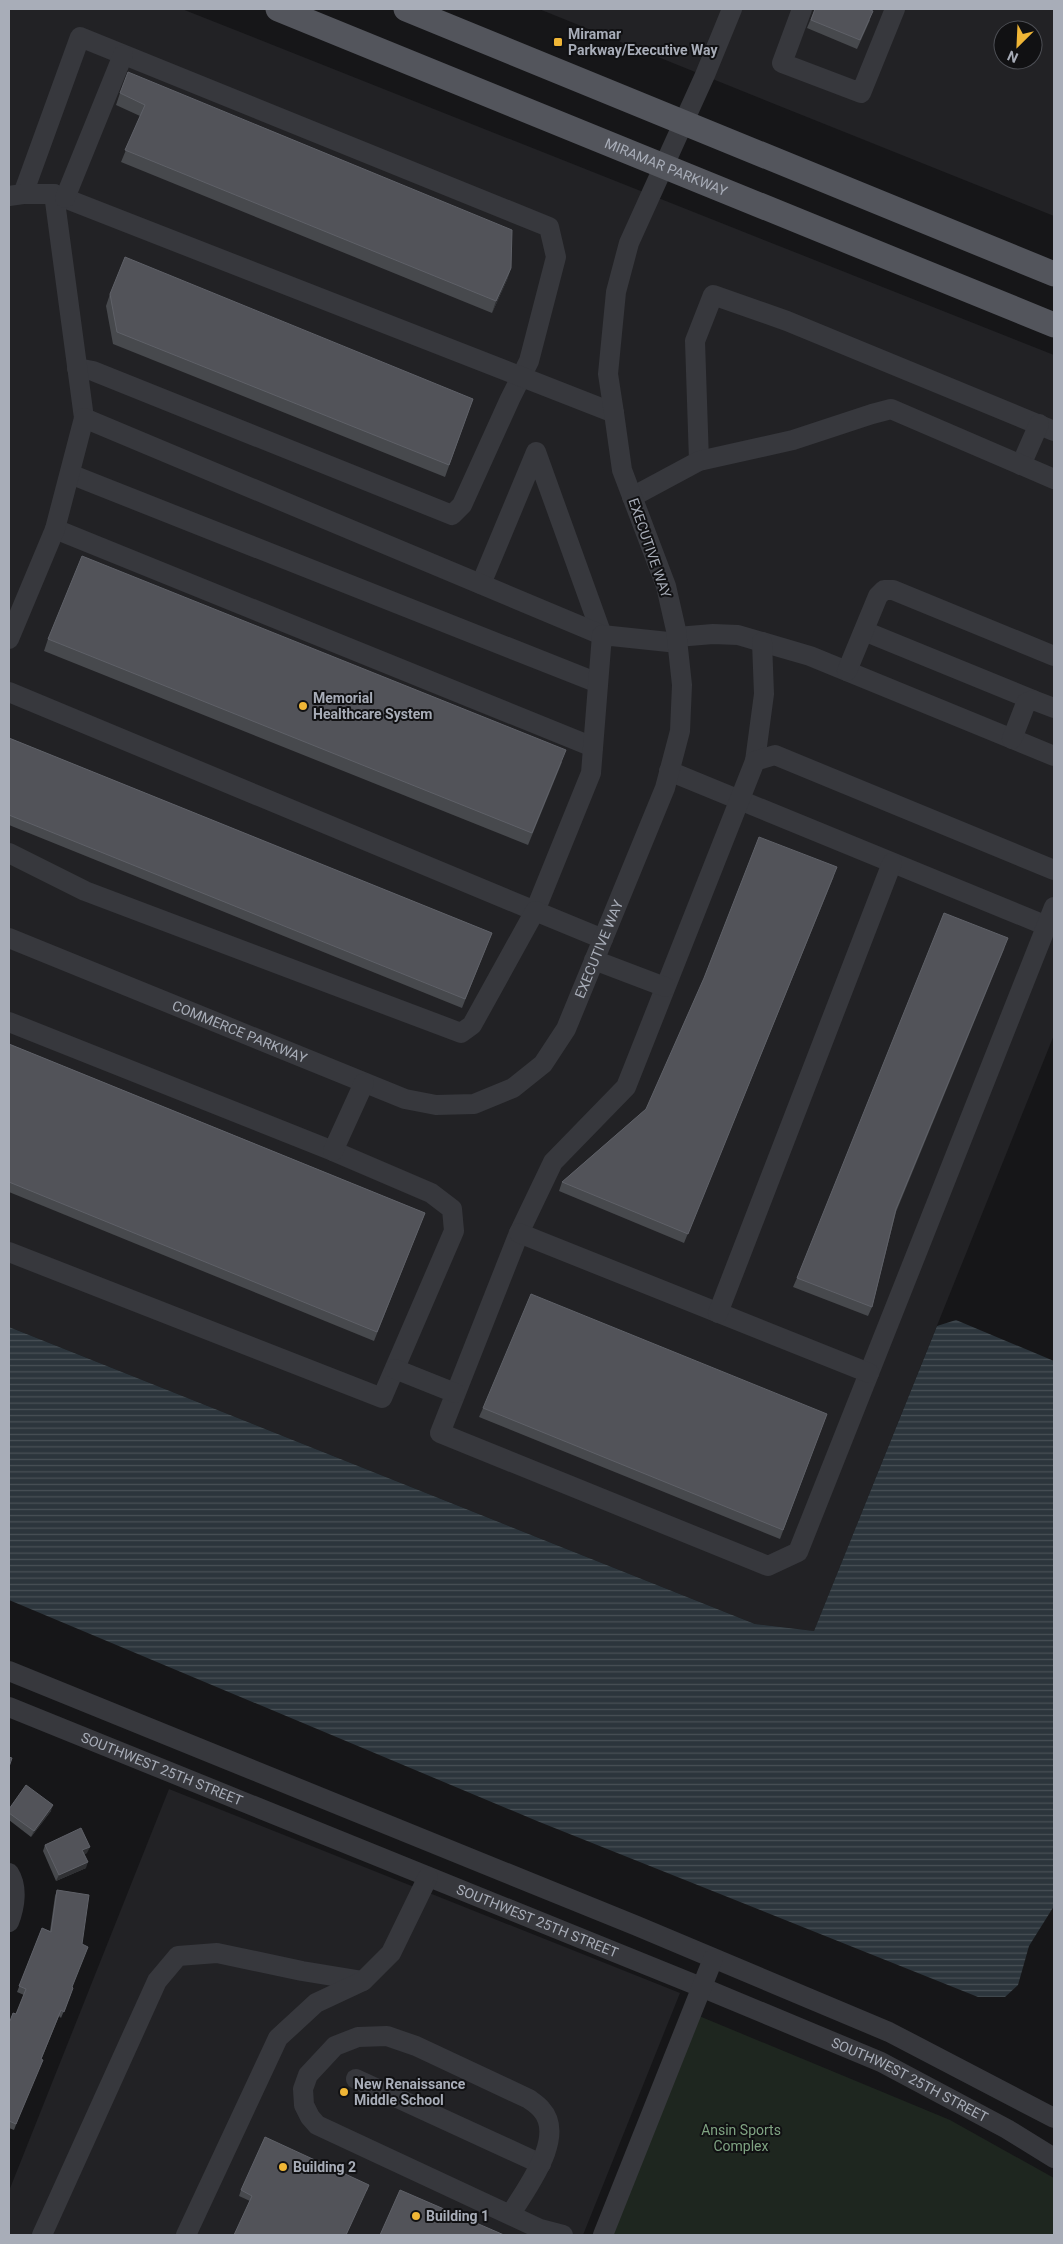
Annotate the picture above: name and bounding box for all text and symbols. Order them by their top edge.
north arrow [993,20,1043,70]
place label: Miramar Parkway/Executive Way [568,26,718,58]
marker: Miramar Parkway/Executive Way [552,36,564,48]
text: N [1005,48,1020,66]
street label: MIRAMAR PARKWAY [602,135,730,199]
street label: EXECUTIVE WAY [625,496,675,601]
place label: Memorial Healthcare System [313,690,432,722]
marker: Memorial Healthcare System [297,700,309,712]
street label: EXECUTIVE WAY [572,897,626,1000]
street label: COMMERCE PARKWAY [170,997,310,1067]
street label: SOUTHWEST 25TH STREET [79,1729,246,1809]
street label: SOUTHWEST 25TH STREET [454,1881,621,1961]
street label: SOUTHWEST 25TH STREET [829,2034,991,2126]
place label: New Renaissance Middle School [354,2076,466,2108]
marker: New Renaissance Middle School [338,2086,350,2098]
park label: Ansin Sports Complex [701,2122,781,2154]
place label: Building 2 [293,2159,356,2175]
marker: Building 2 [277,2161,289,2173]
place label: Building 1 [426,2208,489,2224]
marker: Building 1 [410,2210,422,2222]

